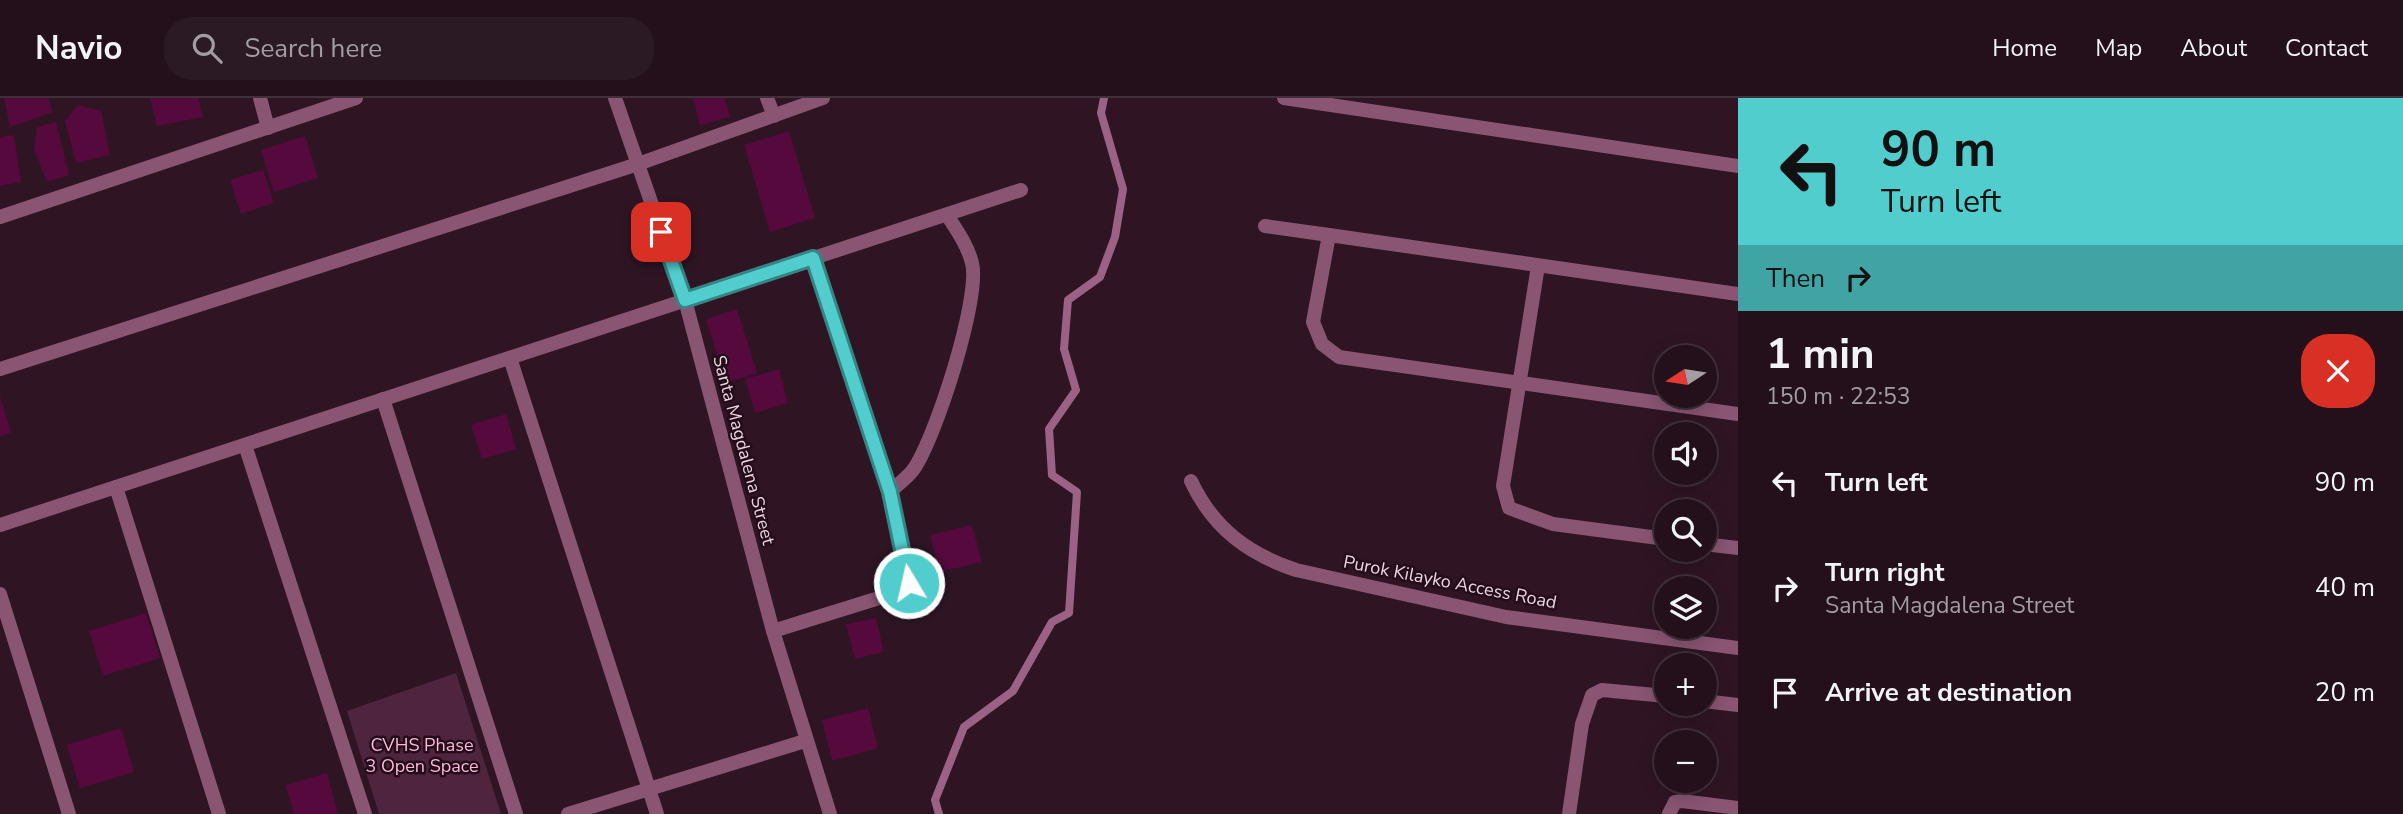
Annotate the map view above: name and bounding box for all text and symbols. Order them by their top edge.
search box [164,17,654,80]
text: Navio [35,26,122,71]
icon: search [188,29,226,67]
text: Search here [244,31,382,66]
text: Home [1992,32,2057,64]
text: Map [2095,32,2142,64]
text: About [2180,32,2247,64]
text: Contact [2285,32,2368,64]
text: 90 m [1881,116,1996,183]
icon: left [1766,126,1857,217]
text: Turn left [1881,180,2001,223]
pin [631,202,691,262]
icon: arrive [642,213,680,251]
icon: right [1839,259,1877,297]
text: Then [1766,261,1825,296]
text: 1 min [1766,326,1875,383]
button: close [2301,334,2375,408]
north arrow [1654,345,1717,408]
map controls [1654,345,1717,793]
street label: Santa Magdalena Street [707,353,781,548]
text: 150 m · 22:53 [1766,381,1911,412]
button: sound [1654,422,1717,485]
icon: left [1766,464,1804,502]
text: Turn left [1825,465,1928,500]
text: 90 m [2315,465,2375,500]
button: search [1654,499,1717,562]
position arrow [872,546,946,620]
street label: Purok Kilayko Access Road [1341,550,1559,614]
text: Turn right [1825,555,1944,590]
icon: right [1766,569,1804,607]
text: 40 m [2315,570,2375,605]
button: layers [1654,576,1717,639]
text: Santa Magdalena Street [1825,590,2074,621]
button: + [1654,653,1717,716]
icon: arrive [1766,674,1804,712]
text: Arrive at destination [1825,675,2072,710]
text: 20 m [2315,675,2375,710]
button: − [1654,730,1717,793]
park label: CVHS Phase 3 Open Space [366,733,479,778]

